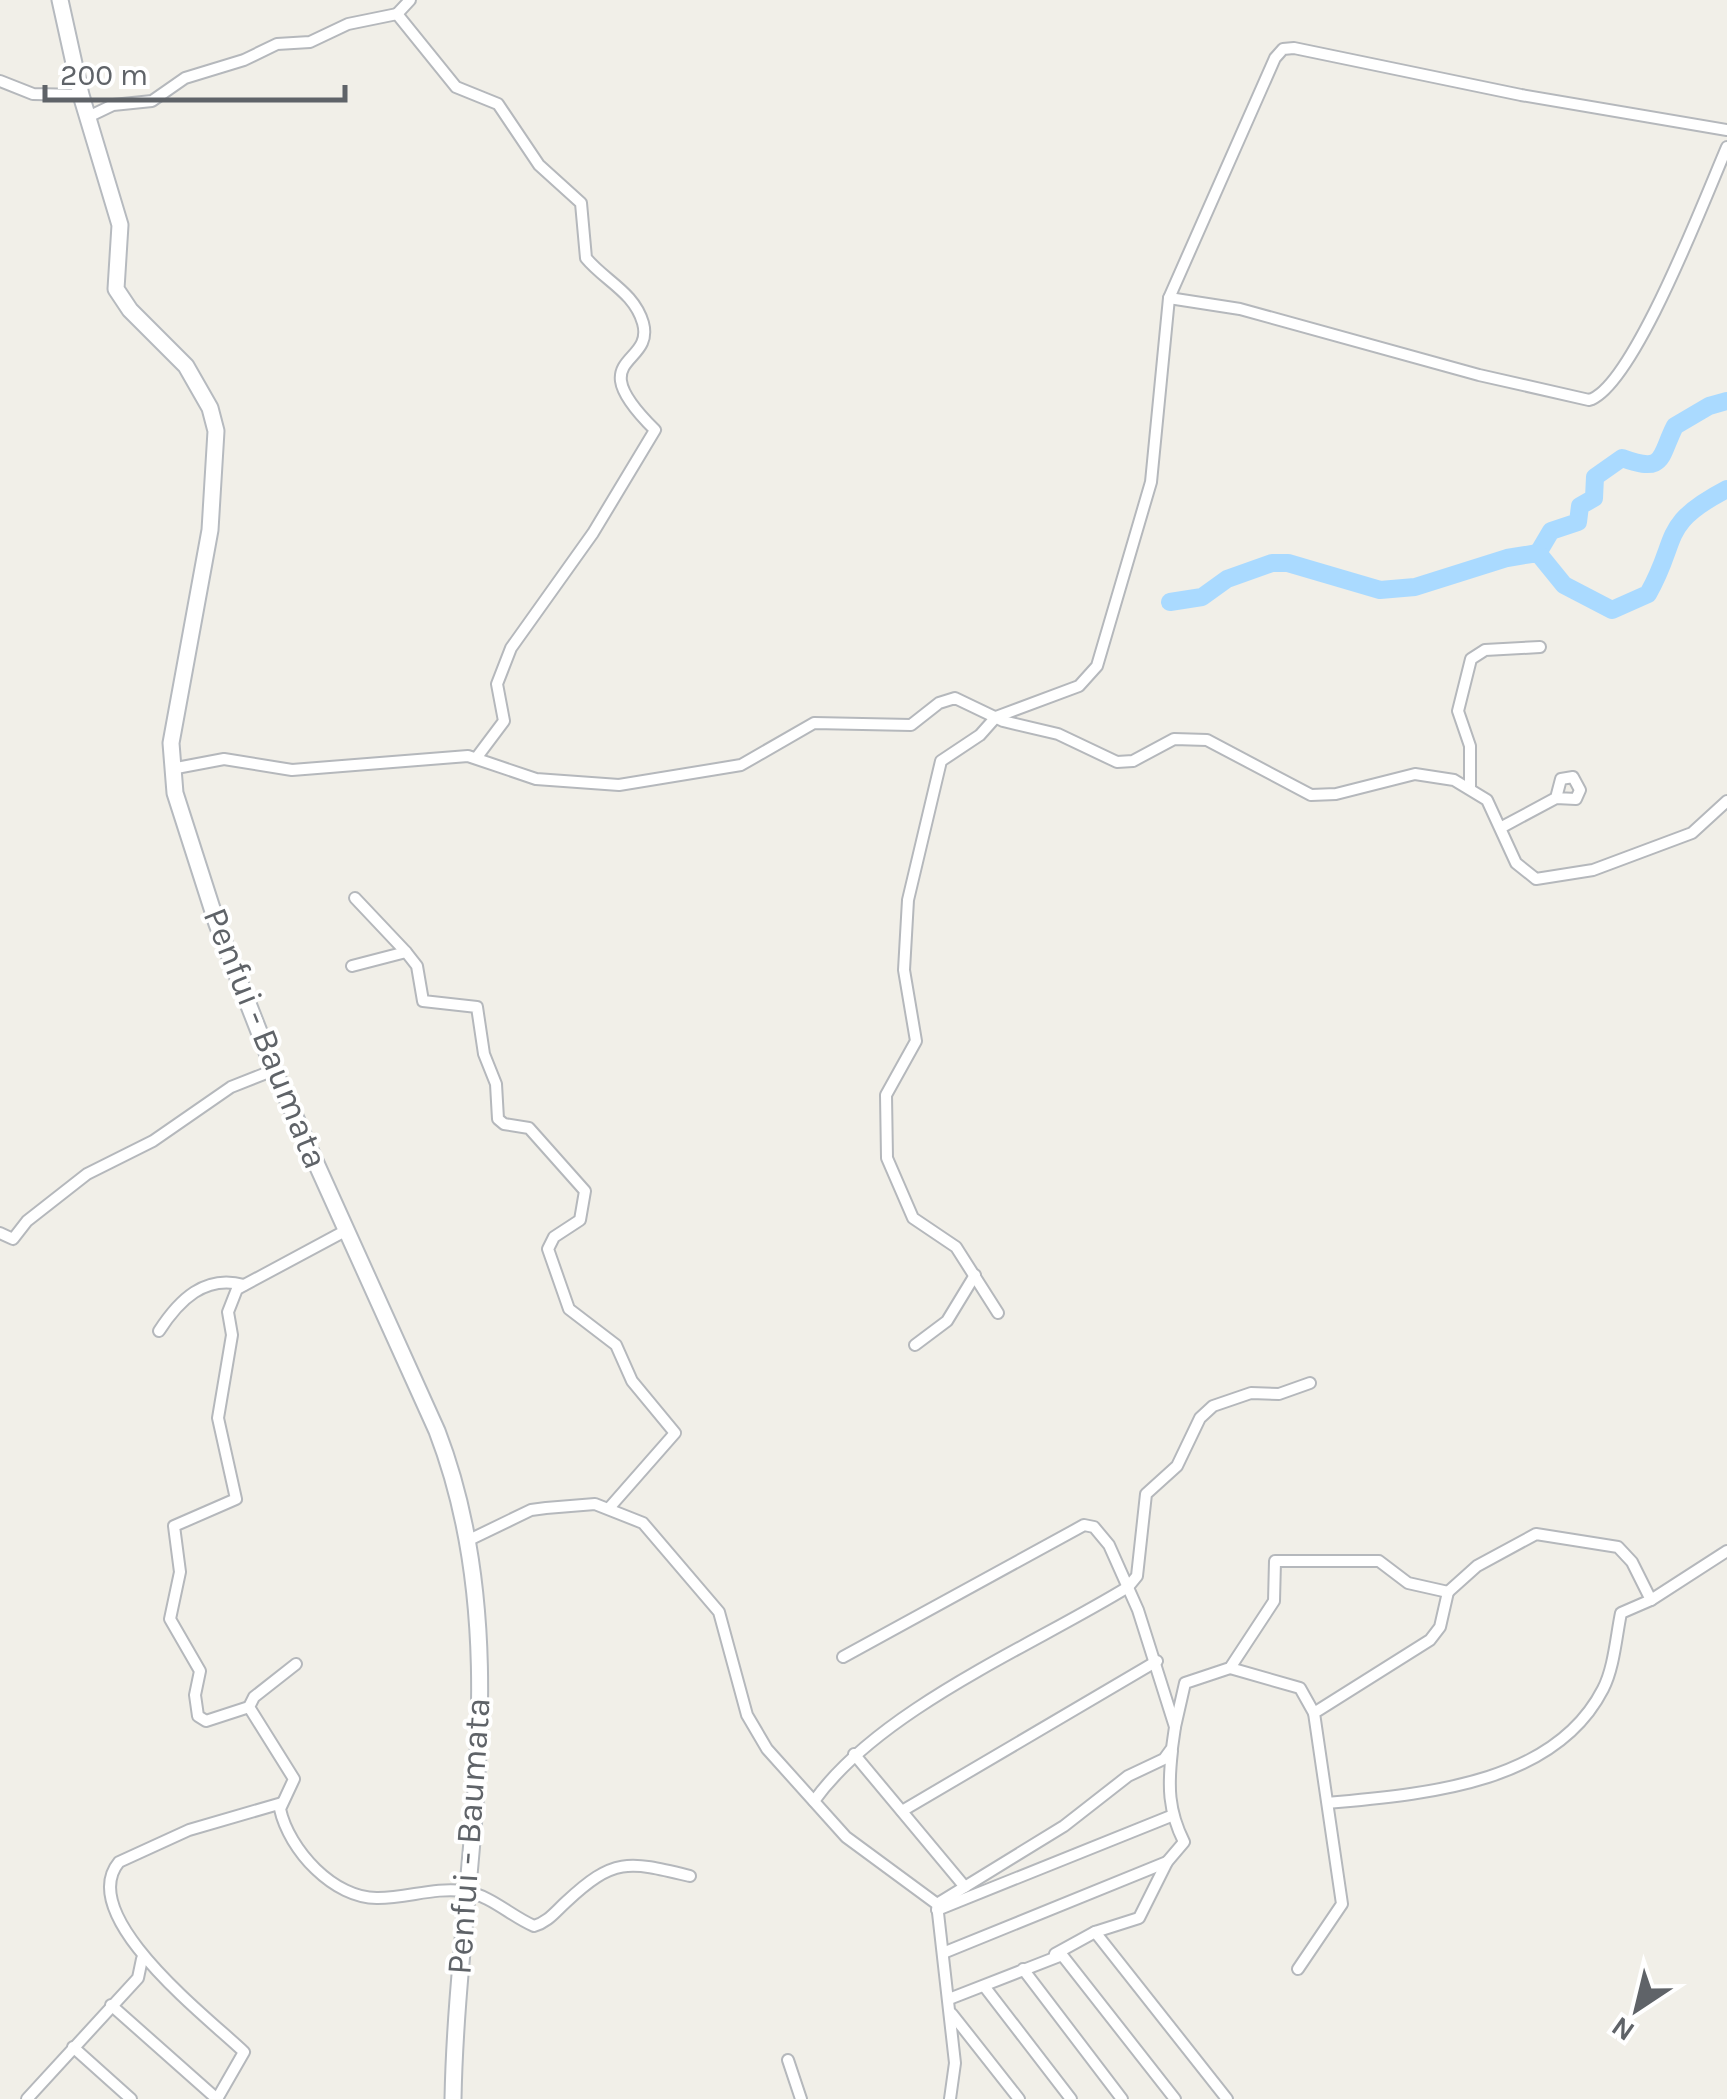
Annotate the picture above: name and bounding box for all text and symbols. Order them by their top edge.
scale bar [45,40,345,102]
text: 200 m [60,57,148,93]
street label: Penfui - Baumata [195,902,337,1175]
street label: Penfui - Baumata [438,1696,499,1976]
north arrow [1587,1959,1687,2059]
text: N [1605,2010,1641,2048]

